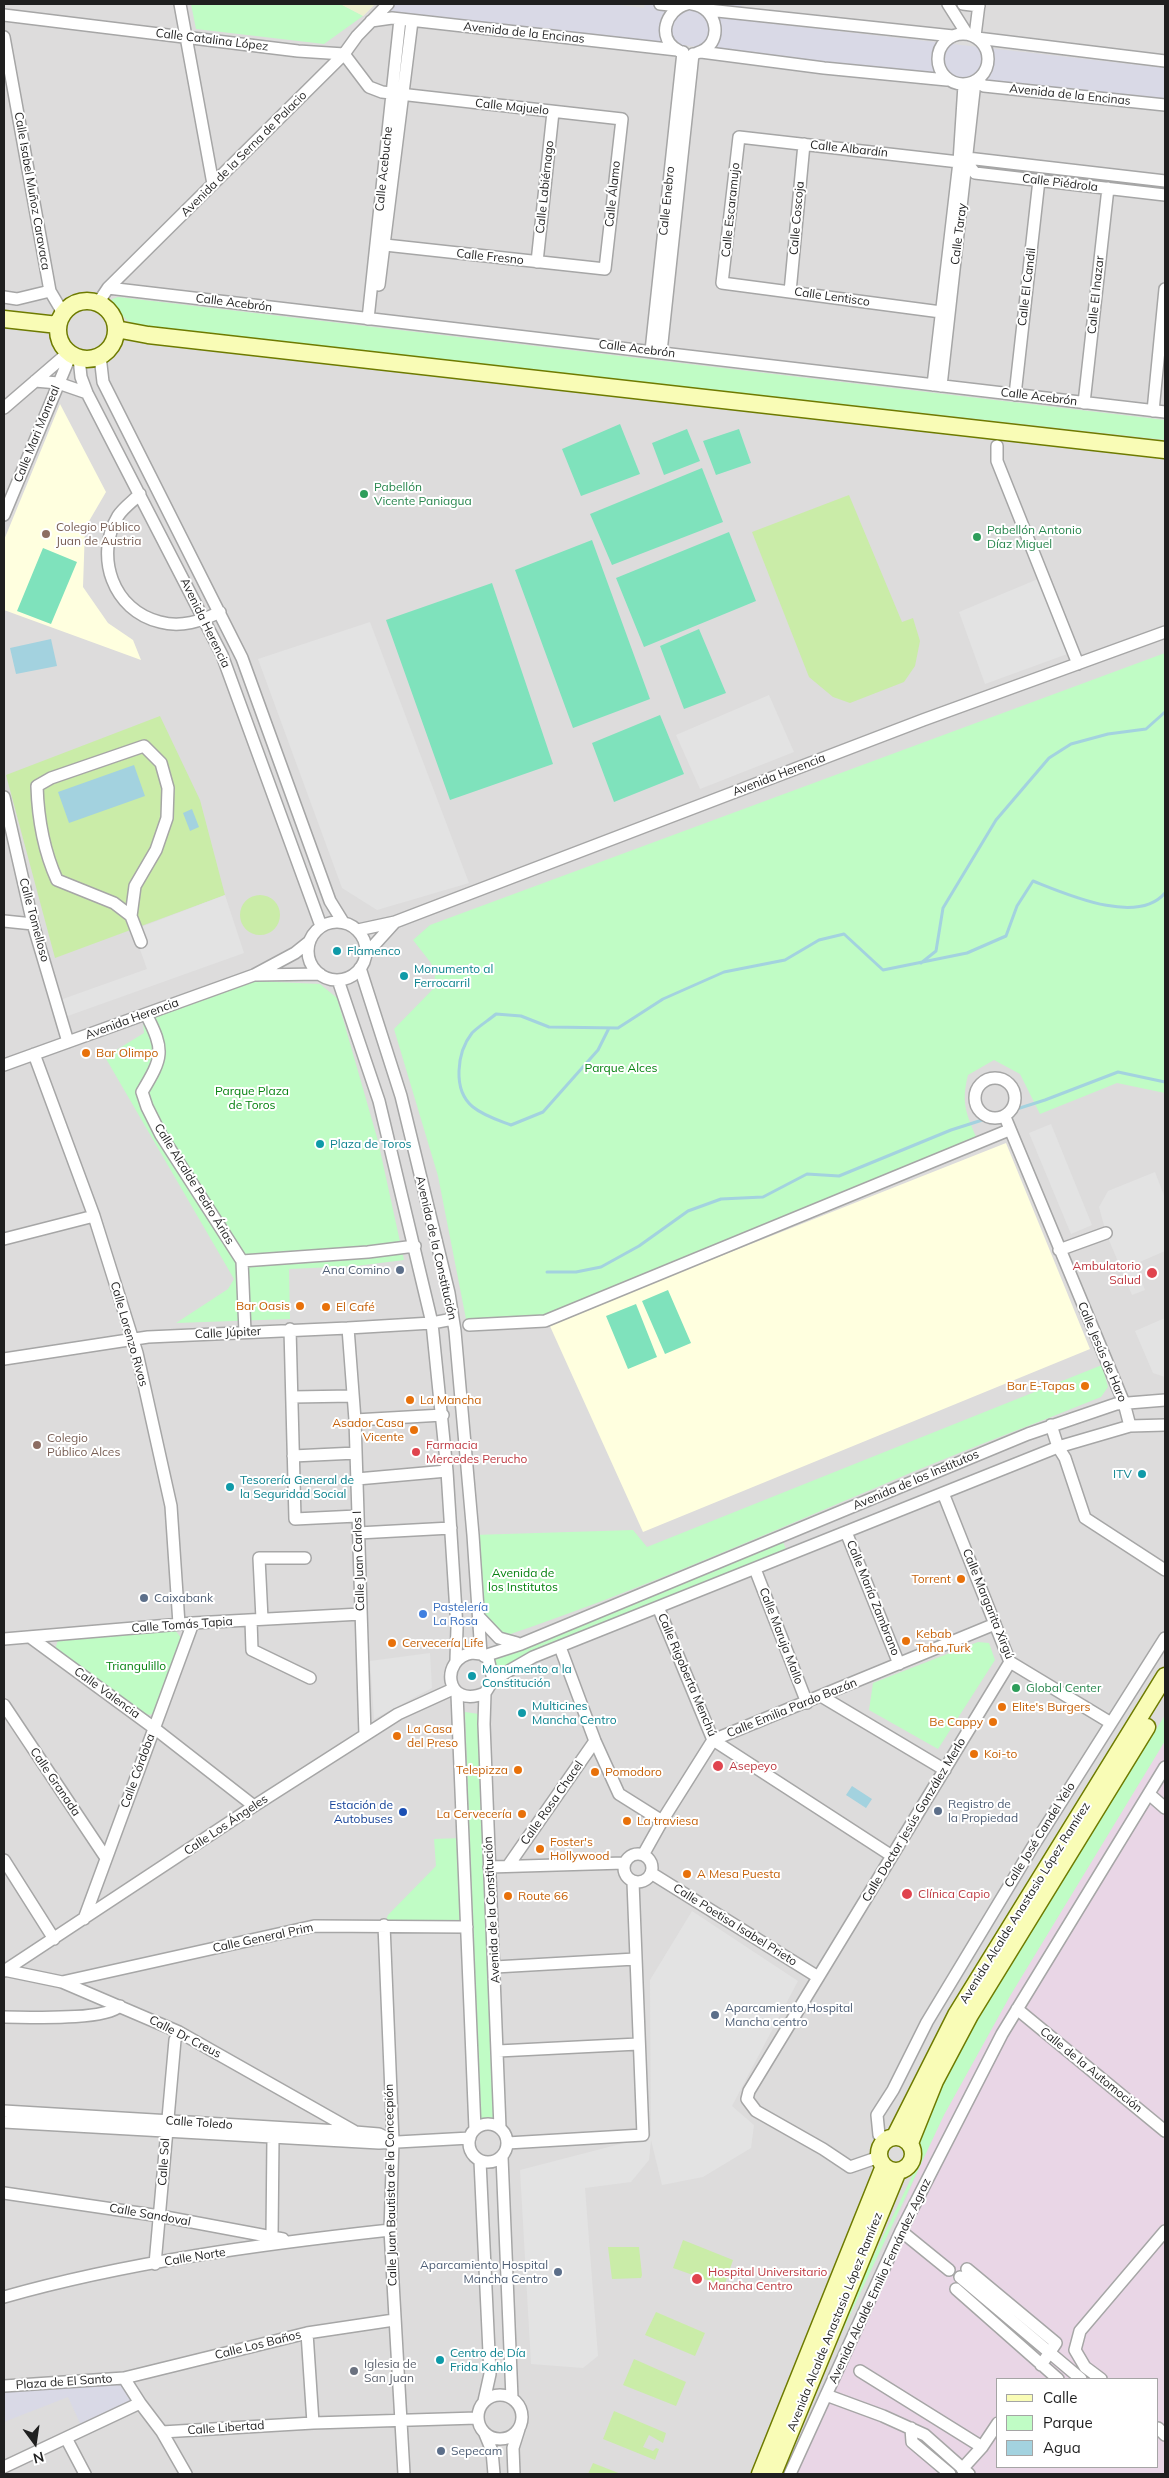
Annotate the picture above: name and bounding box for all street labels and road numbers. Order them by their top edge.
street label: Avenida de la Encinas [463,19,585,47]
street label: Calle Catalina López [155,26,269,54]
street label: Avenida de la Encinas [1009,81,1131,109]
street label: Avenida de la Serna de Palacio [178,88,310,220]
street label: Calle Majuelo [474,96,550,118]
street label: Calle Isabel Muñoz Caravaca [11,111,53,271]
street label: Calle Acebuche [372,126,396,212]
street label: Calle Albardín [809,138,889,160]
street label: Calle Labiérnago [533,140,557,234]
street label: Calle Álamo [602,160,624,228]
street label: Calle Escaramujo [719,162,743,258]
street label: Calle Enebro [656,166,678,236]
street label: Calle Piédrola [1021,171,1099,195]
street label: Calle Coscoja [787,181,807,255]
street label: Calle Taray [948,202,970,266]
street label: Calle Fresno [456,246,524,268]
street label: Calle El Candil [1015,247,1039,327]
street label: Calle El Inazar [1085,255,1107,335]
street label: Calle Lentisco [793,285,871,309]
street label: Calle Acebrón [195,291,273,315]
street label: Calle Acebrón [598,337,676,361]
street label: Calle Mari Monreal [11,383,63,485]
street label: Calle Acebrón [1000,385,1078,409]
street label: Avenida Herencia [177,576,233,670]
street label: Avenida Herencia [731,751,827,799]
street label: Calle Tomelloso [16,877,52,963]
street label: Avenida Herencia [83,995,181,1043]
street label: Calle Alcalde Pedro Árias [151,1121,237,1247]
street label: Avenida de la Constitución [412,1175,460,1321]
street label: Calle Lorenzo Rivas [107,1280,151,1388]
street label: Calle Jesús de Haro [1074,1300,1130,1404]
street label: Calle Júpiter [194,1324,262,1342]
street label: Avenida de los Institutos [851,1447,981,1513]
street label: Calle Juan Carlos I [350,1511,368,1611]
street label: Calle María Zambrano [843,1538,903,1658]
street label: Calle Margarita Xirgú [959,1547,1017,1661]
street label: Calle Maruja Mallo [756,1586,806,1686]
street label: Calle Rigoberta Menchú [654,1611,720,1739]
street label: Calle Tomás Tapia [131,1614,233,1636]
street label: Calle Valencia [71,1664,143,1722]
street label: Calle Emilia Pardo Bazán [725,1675,859,1741]
street label: Calle Córdoba [118,1732,158,1810]
street label: Calle Doctor Jesús González Merlo [859,1735,969,1905]
street label: Calle Granada [27,1745,83,1819]
street label: Calle Rosa Chacel [518,1758,586,1848]
street label: Calle José Candel Yelo [1002,1780,1078,1890]
street label: Calle Los Ángeles [181,1792,271,1858]
street label: Avenida Alcalde Anastasio López Ramírez [957,1800,1093,2006]
street label: Avenida de la Constitución [481,1836,503,1984]
street label: Calle Poetisa Isabel Prieto [670,1881,800,1969]
street label: Calle General Prim [211,1920,315,1956]
street label: Calle Dr Creus [147,2013,223,2061]
street label: Calle de la Automoción [1037,2024,1145,2116]
street label: Calle Juan Bautista de la Concecpión [382,2084,400,2286]
street label: Calle Toledo [165,2113,233,2133]
street label: Calle Sol [155,2138,173,2186]
street label: Avenida Alcalde Emilio Fernández Agraz [826,2176,934,2386]
street label: Calle Sandoval [108,2201,192,2229]
street label: Avenida Alcalde Anastasio López Ramírez [784,2211,886,2433]
street label: Calle Norte [163,2245,227,2269]
street label: Calle Los Baños [213,2327,303,2363]
street label: Plaza de El Santo [15,2371,113,2393]
street label: Calle Libertad [187,2418,265,2438]

